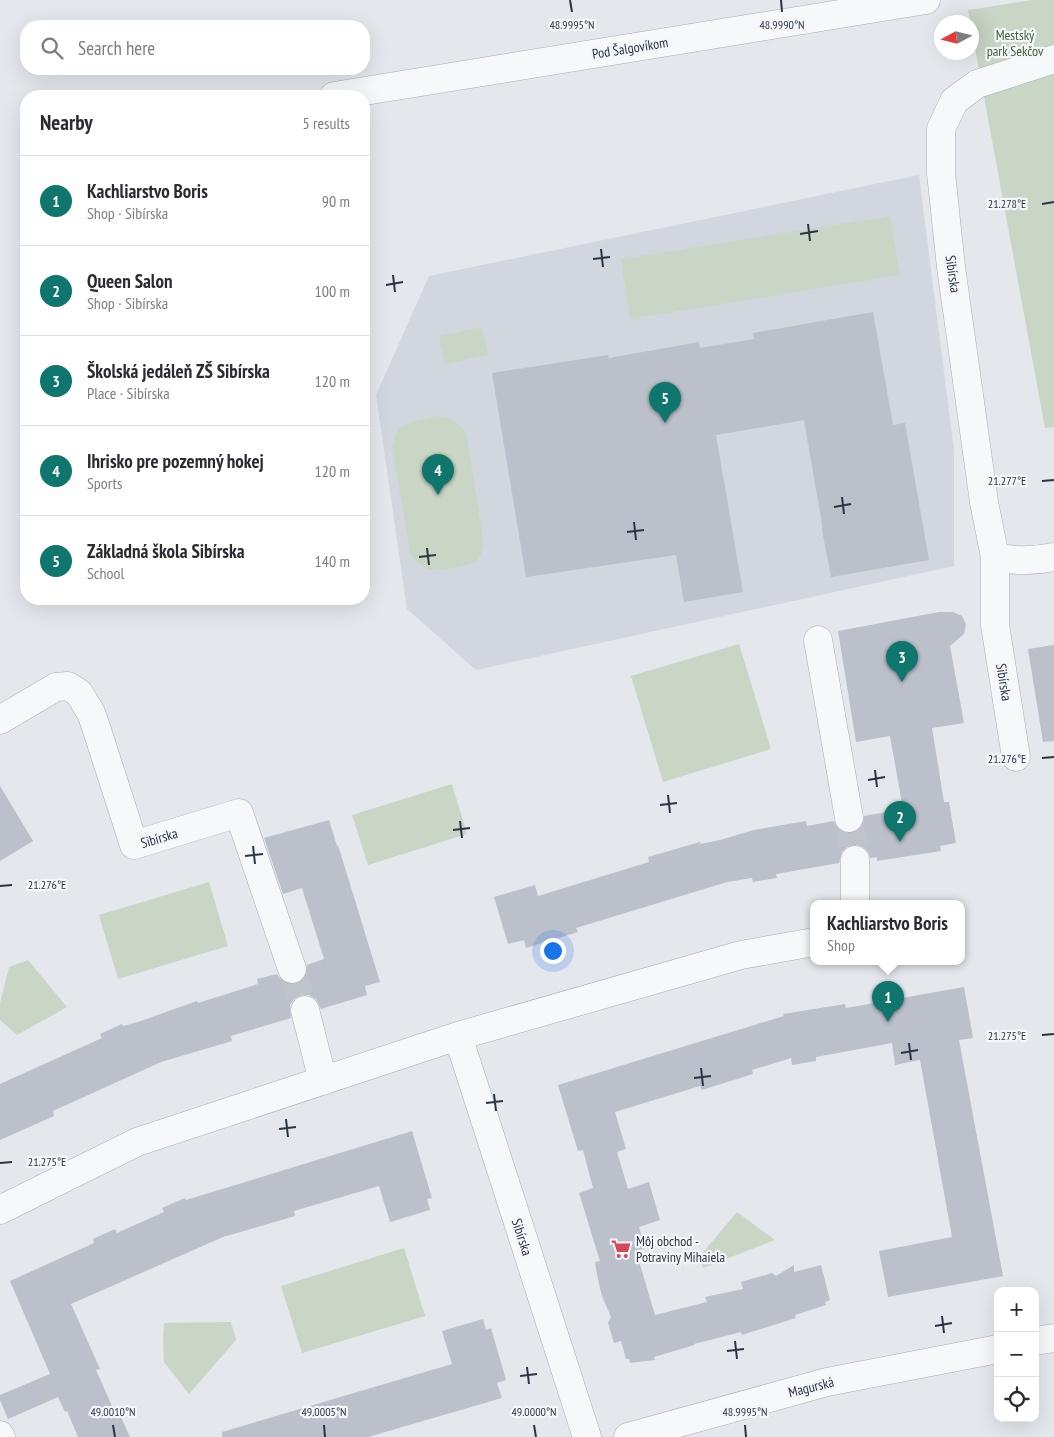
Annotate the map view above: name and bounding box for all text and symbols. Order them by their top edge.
north arrow [934,15,979,60]
text: 48.9995°N [549,17,595,32]
text: 48.9990°N [759,17,805,32]
search box [20,20,370,75]
park label: Mestský park Sekčov [987,26,1044,60]
street label: Pod Šalgovíkom [591,33,669,63]
icon: search [38,34,66,62]
text: Search here [78,36,155,60]
text: Nearby [40,109,93,136]
text: 5 results [303,113,350,133]
text: Kachliarstvo Boris [87,179,208,203]
text: 1 [52,191,60,211]
text: 90 m [322,191,350,211]
text: 21.278°E [988,196,1026,211]
text: Shop · Sibírska [87,203,168,223]
street label: Sibírska [941,254,965,294]
text: Queen Salon [87,269,172,293]
text: 2 [52,281,60,301]
text: 100 m [315,281,350,301]
text: Shop · Sibírska [87,293,168,313]
text: Školská jedáleň ZŠ Sibírska [87,359,270,383]
text: 3 [52,371,60,391]
text: 120 m [315,371,350,391]
pin: 5 [649,382,681,423]
text: Place · Sibírska [87,383,170,403]
text: Ihrisko pre pozemný hokej [87,449,264,473]
pin: 4 [422,454,454,495]
text: 4 [52,461,60,481]
text: 120 m [315,461,350,481]
text: Sports [87,473,122,493]
text: 21.277°E [988,473,1026,488]
text: Základná škola Sibírska [87,539,245,563]
text: 5 [52,551,60,571]
text: 140 m [315,551,350,571]
text: School [87,563,124,583]
pin: 3 [886,641,918,682]
street label: Sibírska [992,662,1016,702]
text: 21.276°E [988,751,1026,766]
pin: 2 [884,801,916,842]
street label: Sibírska [138,824,180,852]
text: 21.276°E [28,877,66,892]
popup [810,900,965,965]
text: Kachliarstvo Boris [827,911,948,935]
text: Shop [827,935,855,955]
your location [540,938,566,964]
pin: 1 [872,981,904,1022]
text: 21.275°E [988,1028,1026,1043]
text: 21.275°E [28,1154,66,1169]
street label: Sibírska [508,1216,536,1258]
place label: Môj obchod - Potraviny Mihaiela [636,1232,725,1266]
supermarket icon: Môj obchod - Potraviny Mihaiela [610,1238,632,1260]
map controls [994,1287,1039,1422]
button: + [994,1287,1039,1332]
button: − [994,1332,1039,1377]
street label: Magurská [786,1373,836,1401]
button: locate [994,1377,1039,1422]
text: 49.0010°N [90,1404,136,1419]
text: 49.0005°N [301,1404,347,1419]
text: 49.0000°N [511,1404,557,1419]
text: 48.9995°N [722,1404,768,1419]

